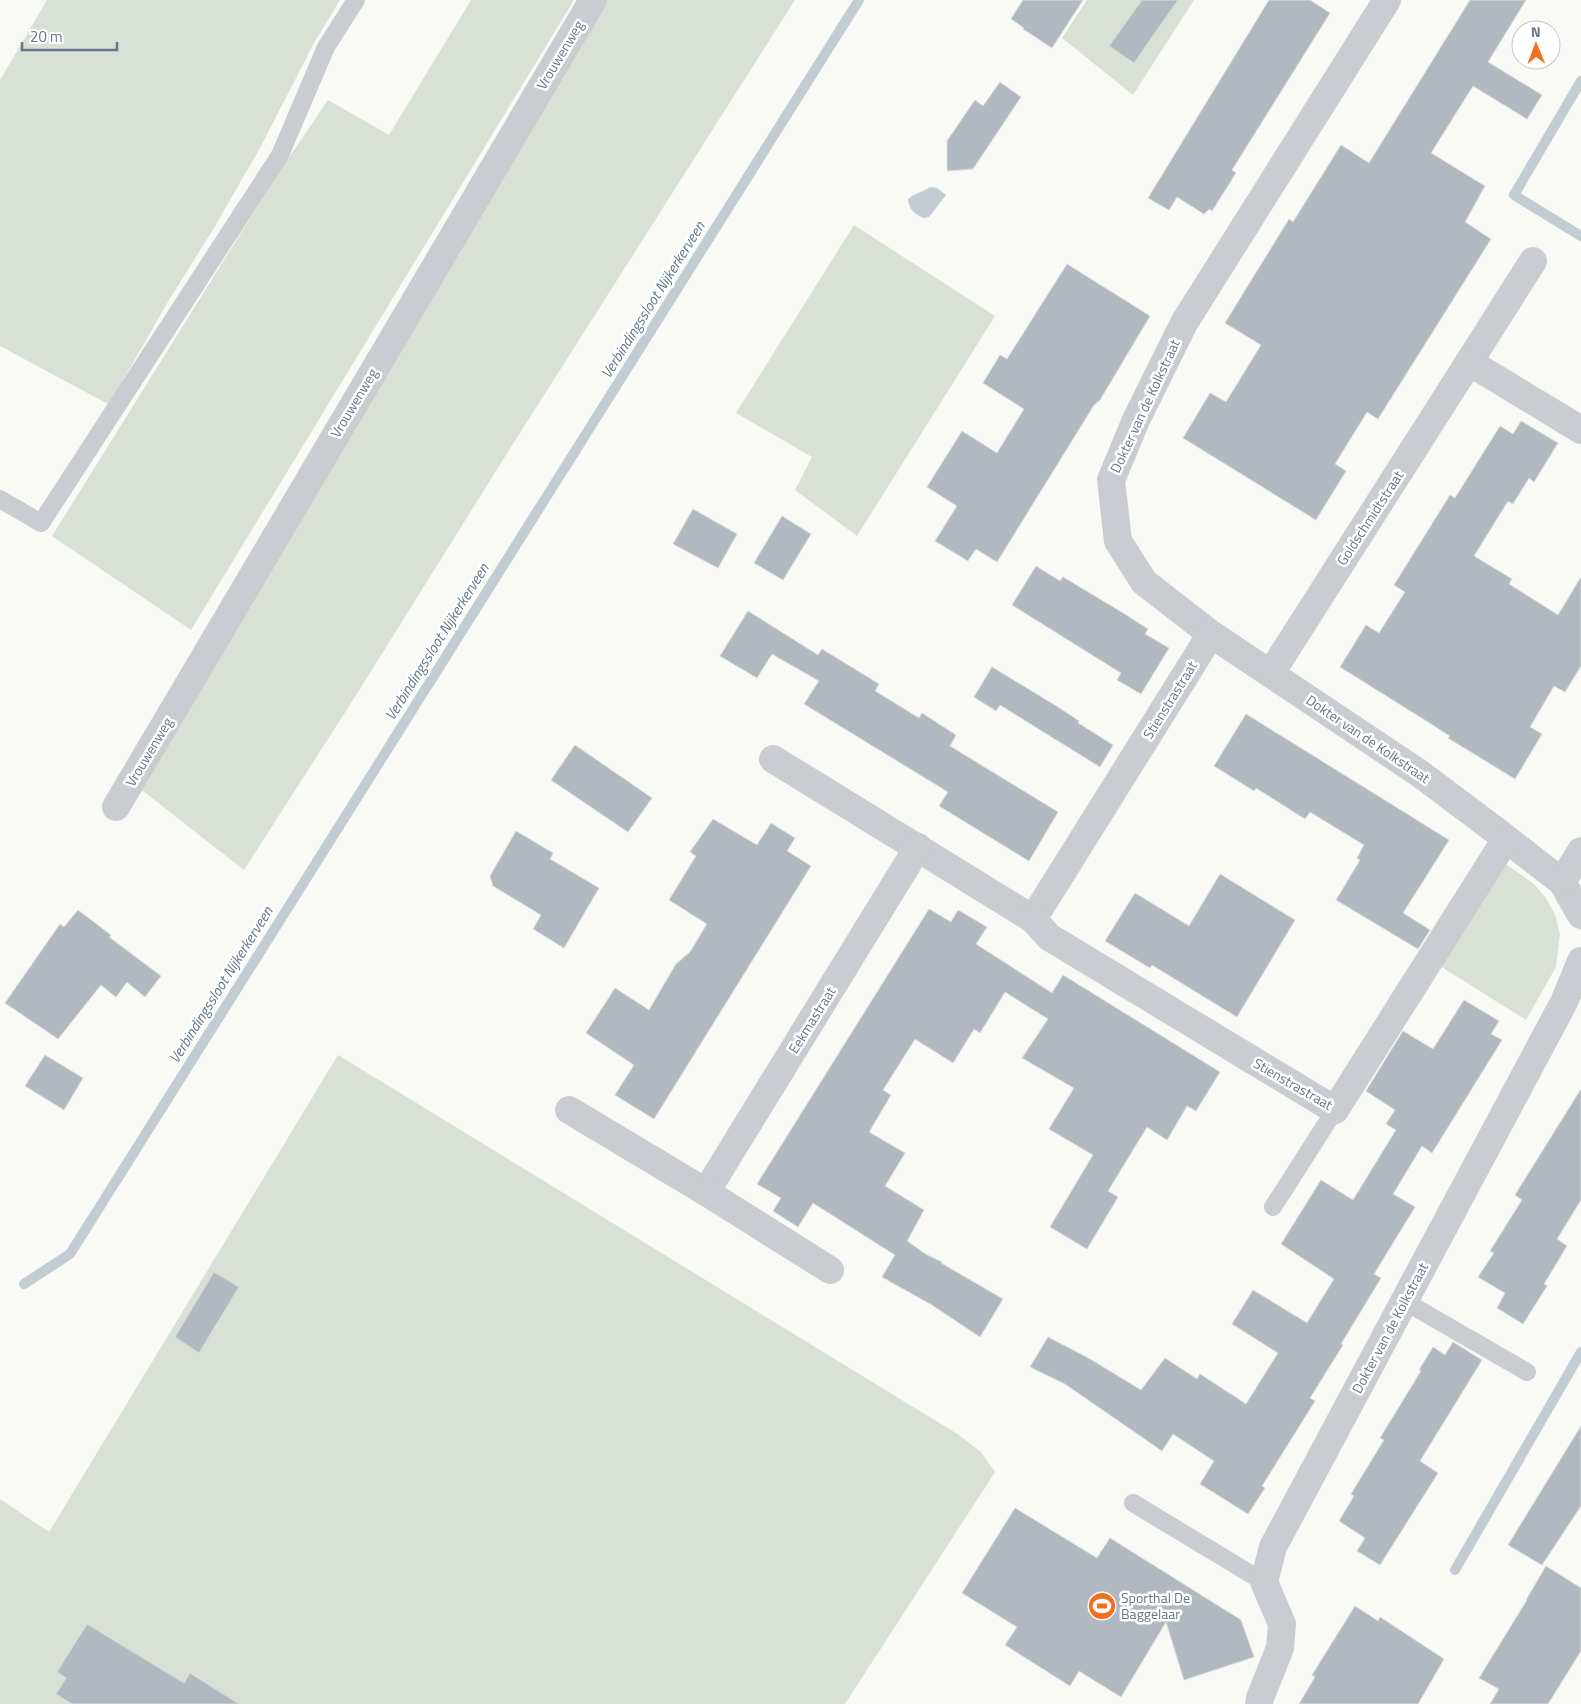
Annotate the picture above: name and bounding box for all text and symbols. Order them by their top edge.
street label: Vrouwenweg [531,16,588,93]
scale bar [22,20,118,52]
north arrow [1511,20,1561,70]
text: N [1531,21,1541,42]
text: 20 m [30,25,63,48]
water label: Verbindingssloot Nijkerkerveen [595,216,711,383]
street label: Dokter van de Kolkstraat [1104,336,1185,476]
street label: Vrouwenweg [325,364,382,441]
street label: Goldschmidtstraat [1331,466,1408,569]
water label: Verbindingssloot Nijkerkerveen [379,558,495,725]
street label: Stienstrastraat [1137,657,1202,743]
street label: Dokter van de Kolkstraat [1302,689,1434,788]
street label: Vrouwenweg [120,713,177,790]
water label: Verbindingssloot Nijkerkerveen [163,901,279,1068]
street label: Eekmastraat [783,982,840,1057]
street label: Stienstrastraat [1250,1052,1337,1115]
street label: Dokter van de Kolkstraat [1346,1259,1433,1397]
place label: Sporthal De Baggelaar [1121,1587,1190,1624]
sports icon: Sporthal De Baggelaar [1087,1591,1117,1621]

